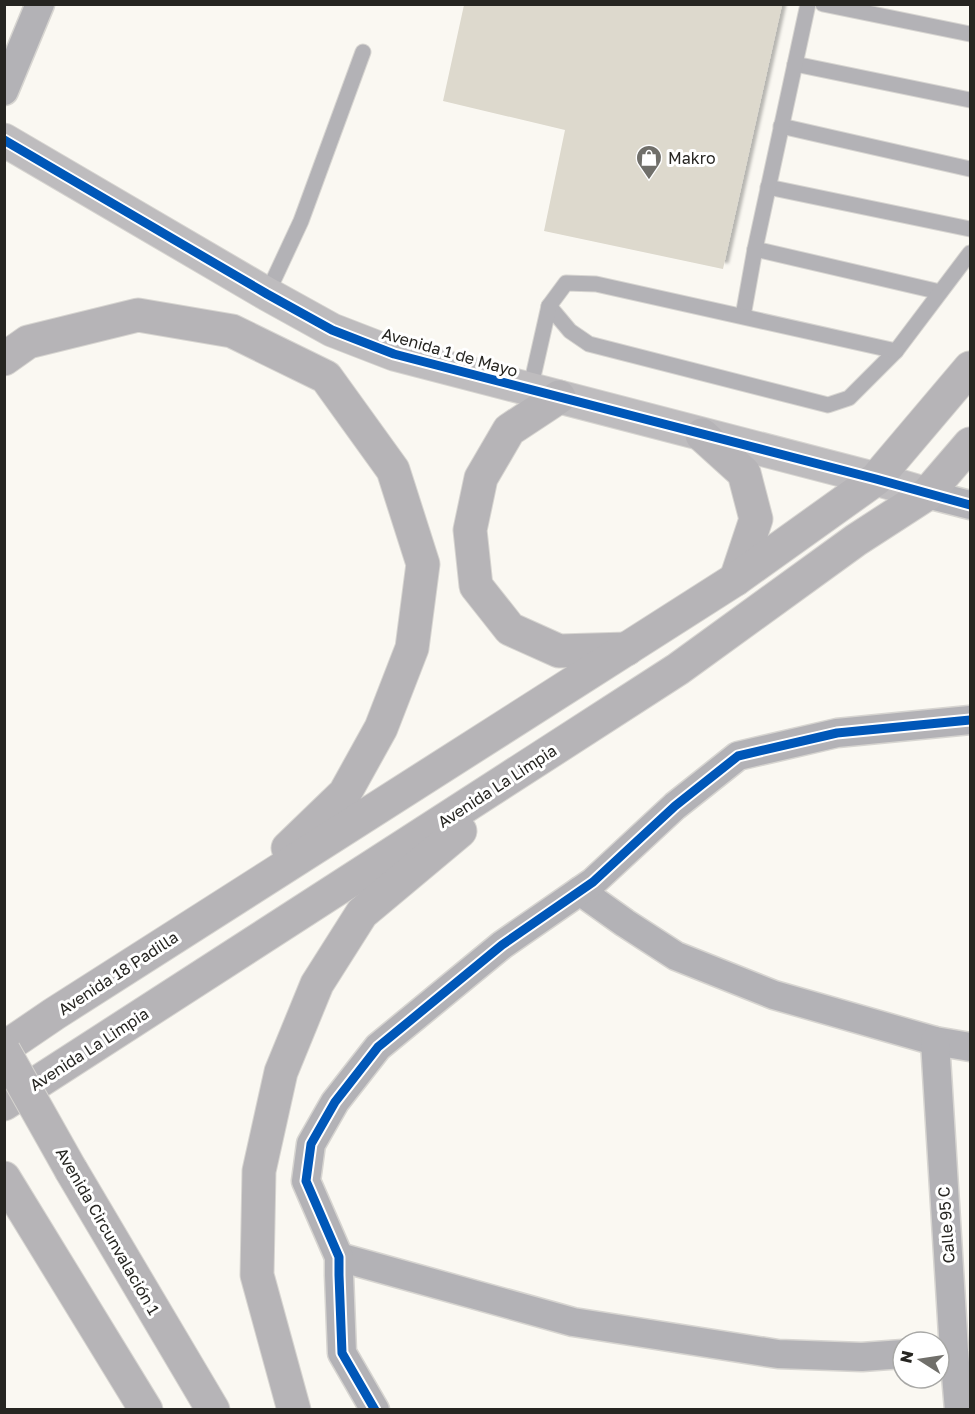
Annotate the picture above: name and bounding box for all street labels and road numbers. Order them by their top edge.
street label: Avenida 1 de Mayo [380,323,520,381]
street label: Avenida La Limpia [434,740,560,832]
street label: Avenida 18 Padilla [54,927,182,1019]
street label: Avenida La Limpia [26,1003,152,1095]
street label: Avenida Circunvalación 1 [52,1144,164,1318]
street label: Calle 95 C [933,1186,959,1264]

